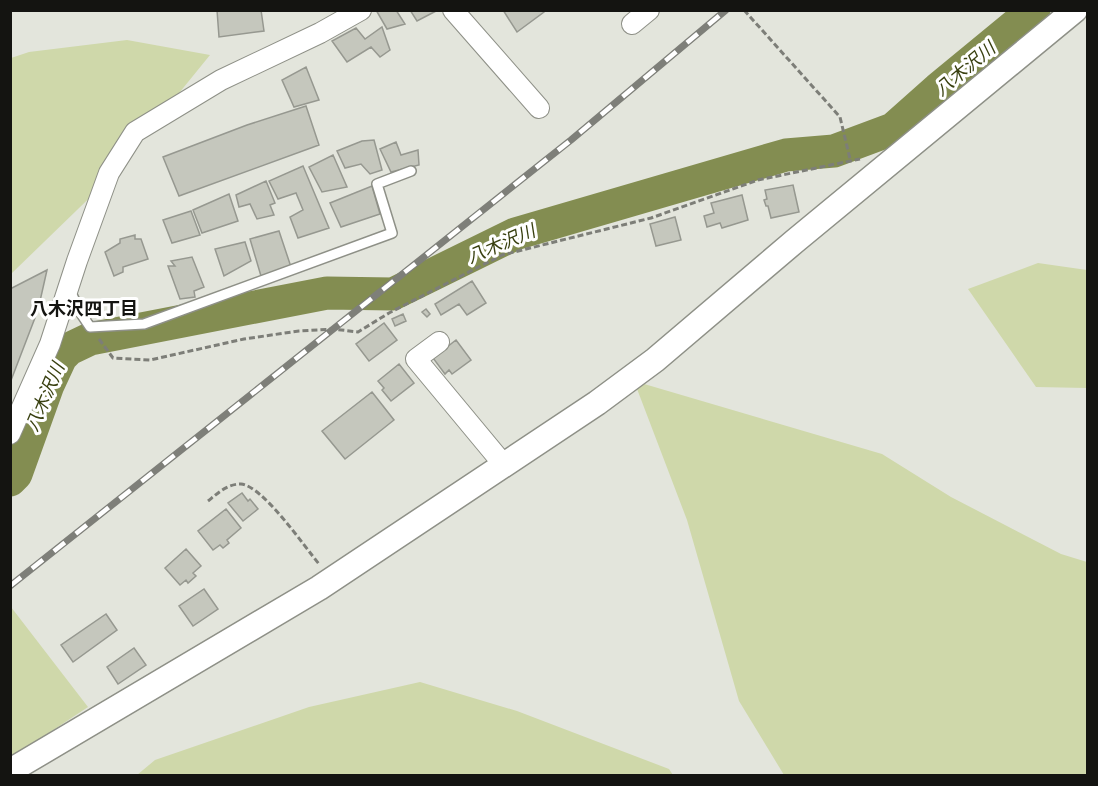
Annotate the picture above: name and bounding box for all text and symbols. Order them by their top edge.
water label: 八木沢川 [929,35,1002,101]
water label: 八木沢川 [463,217,541,269]
district label: 八木沢四丁目 [30,296,138,321]
water label: 八木沢川 [19,357,71,435]

